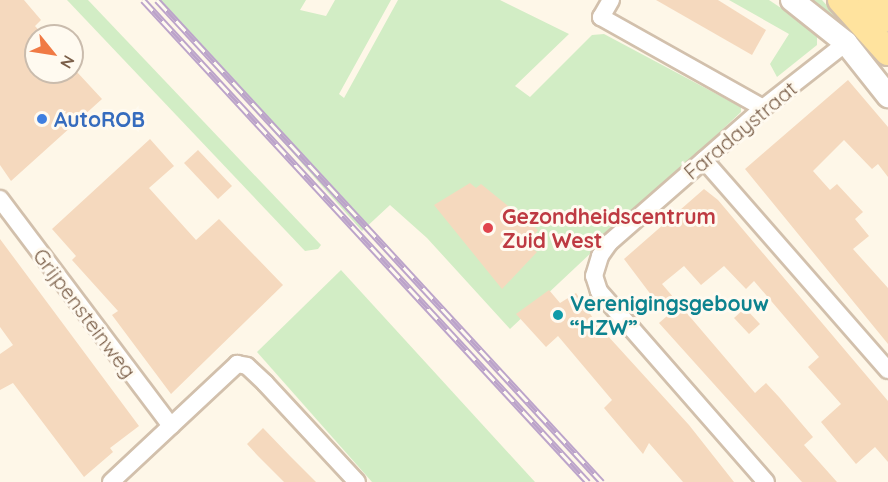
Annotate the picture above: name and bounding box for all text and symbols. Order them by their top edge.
north arrow [24,24,84,84]
text: N [56,52,79,72]
street label: Faradaystraat [678,76,802,184]
place label: AutoROB [54,106,145,132]
marker: AutoROB [35,112,49,126]
place label: Gezondheidscentrum Zuid West [502,203,716,253]
marker: Gezondheidscentrum Zuid West [479,219,497,237]
street label: Grijpensteinweg [28,243,142,383]
place label: Verenigingsgebouw “HZW” [570,290,769,340]
marker: Verenigingsgebouw “HZW” [551,308,565,322]

